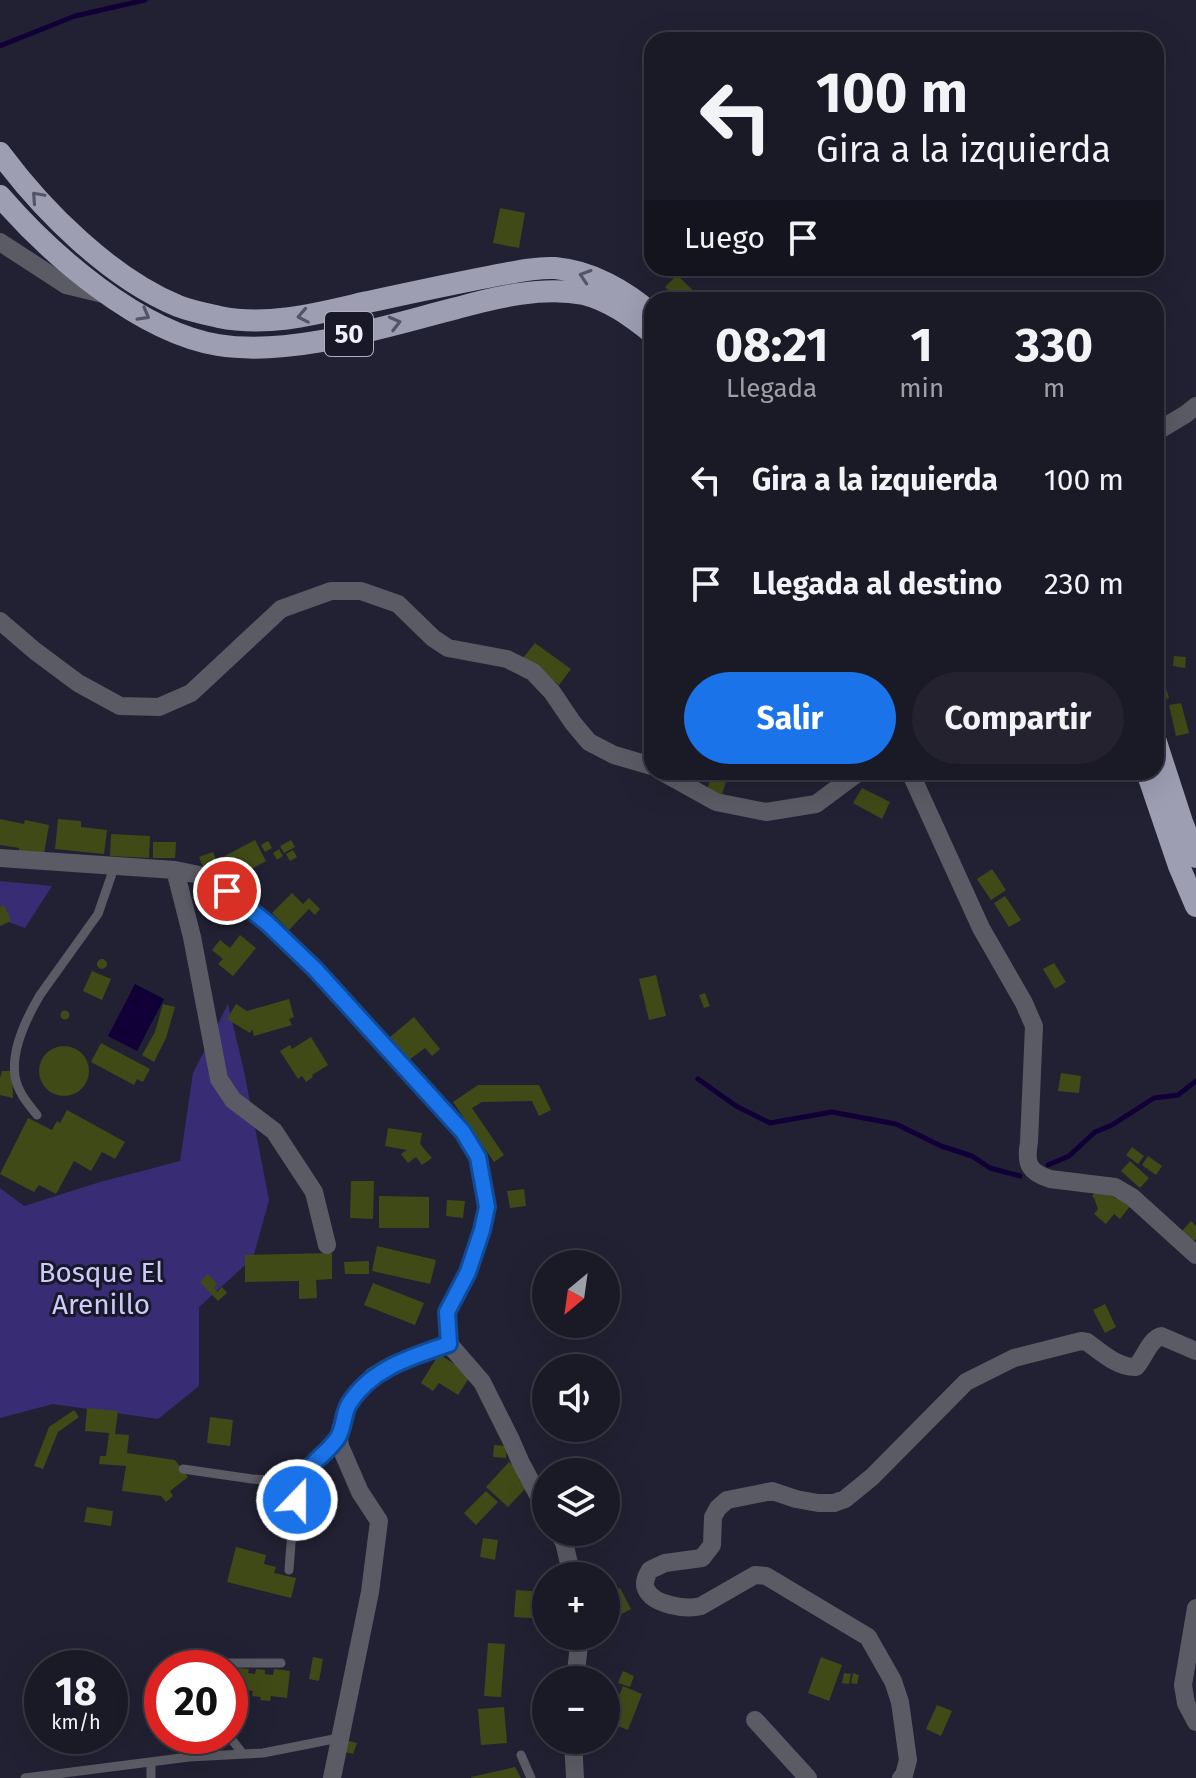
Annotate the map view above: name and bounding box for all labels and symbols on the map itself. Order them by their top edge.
one-way arrow [32,192,46,207]
one-way arrow [579,269,593,285]
one-way arrow [136,306,150,321]
one-way arrow [297,307,310,324]
road number: 50 [325,312,373,356]
one-way arrow [388,316,402,333]
pin [193,857,261,925]
north arrow [532,1250,620,1338]
park label: Bosque El Arenillo [38,1256,164,1321]
position arrow [255,1458,339,1542]
speed limit sign: 20 [144,1650,248,1754]

